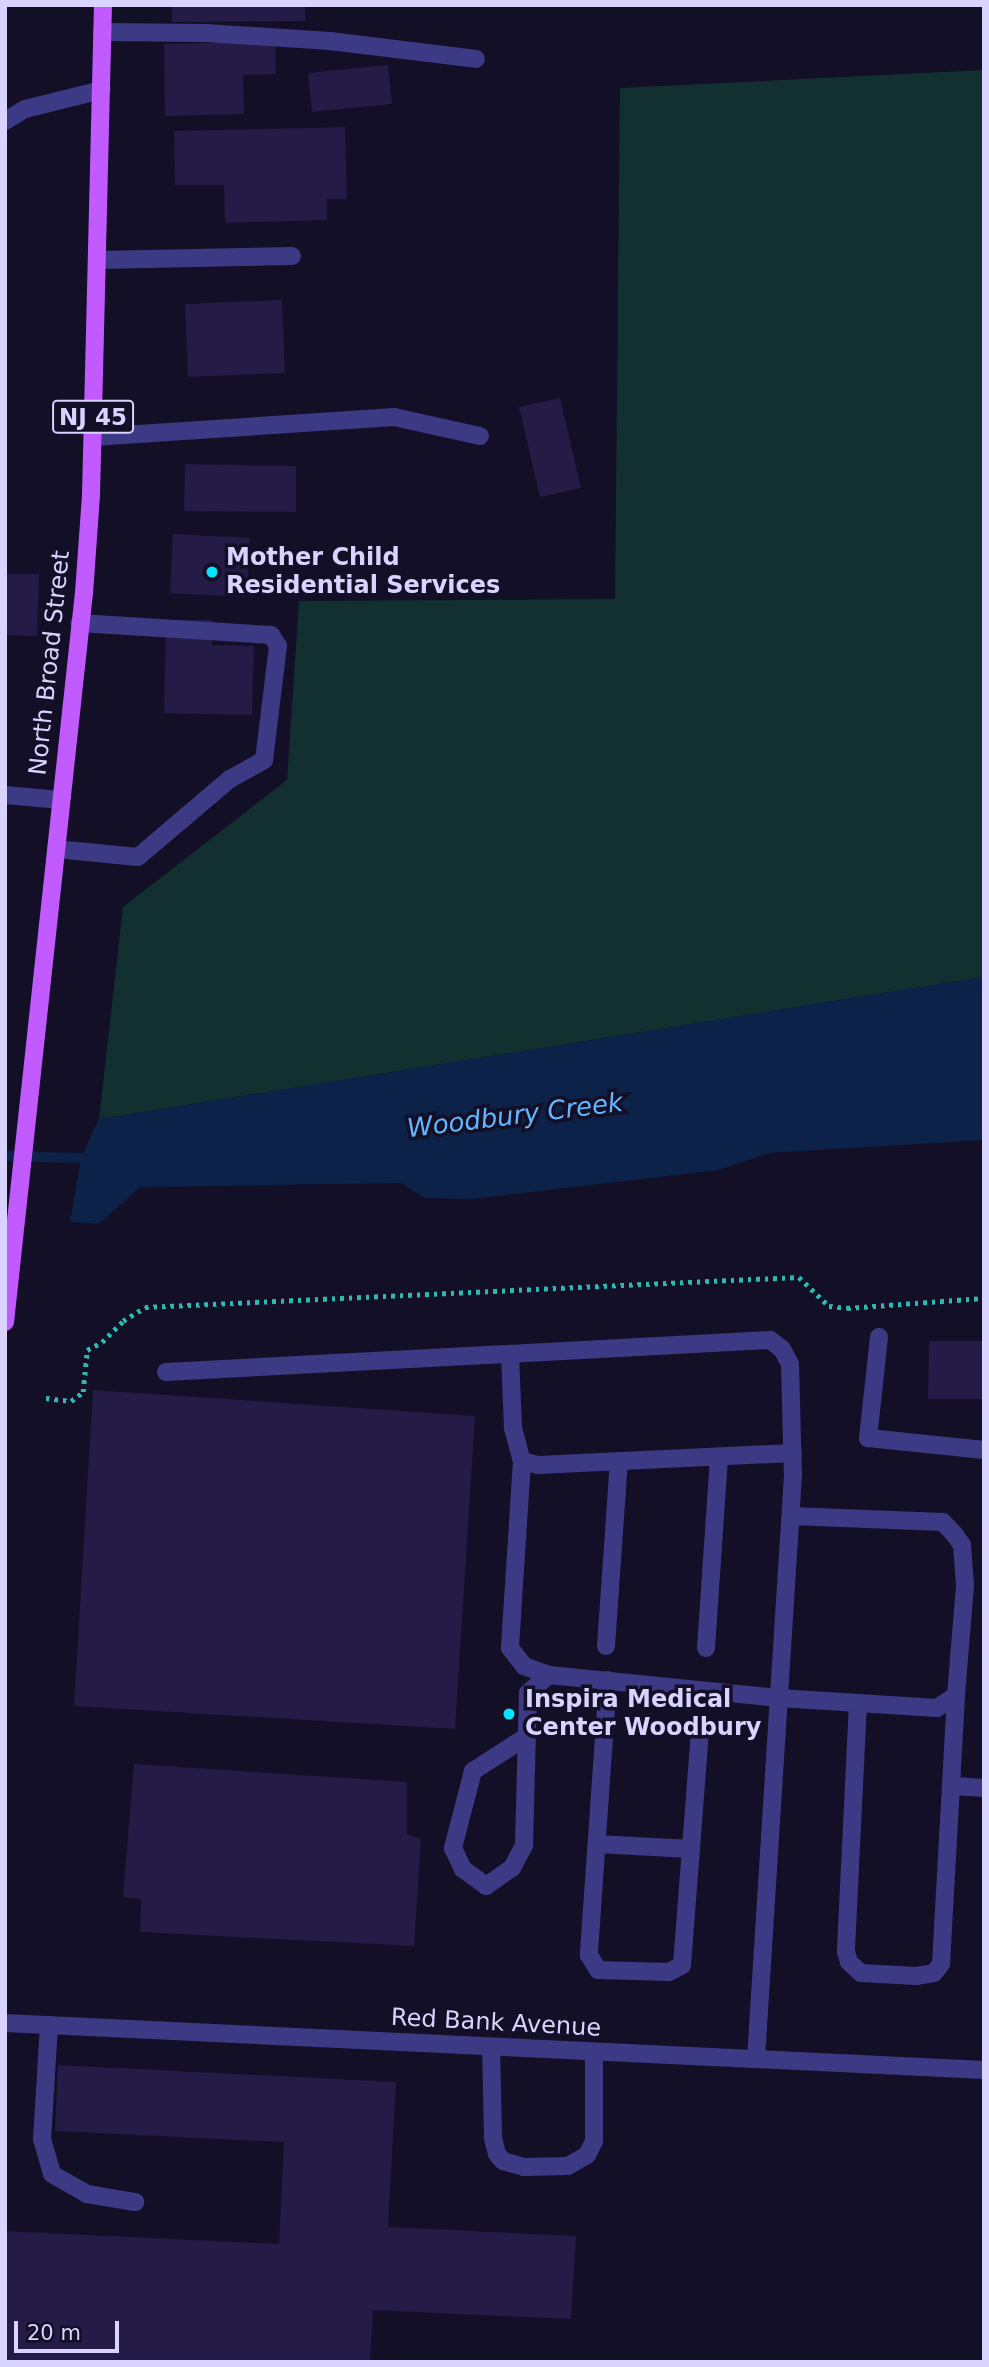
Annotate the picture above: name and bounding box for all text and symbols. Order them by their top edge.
road number: NJ 45 [51,398,135,436]
place label: Mother Child Residential Services [226,544,500,600]
street label: North Broad Street [24,549,76,777]
marker: Mother Child Residential Services [204,564,220,580]
water label: Woodbury Creek [405,1087,625,1145]
place label: Inspira Medical Center Woodbury [525,1686,761,1742]
marker: Inspira Medical Center Woodbury [499,1704,519,1724]
street label: Red Bank Avenue [390,2003,602,2043]
scale bar [18,2308,122,2352]
text: 20 m [27,2321,81,2345]

